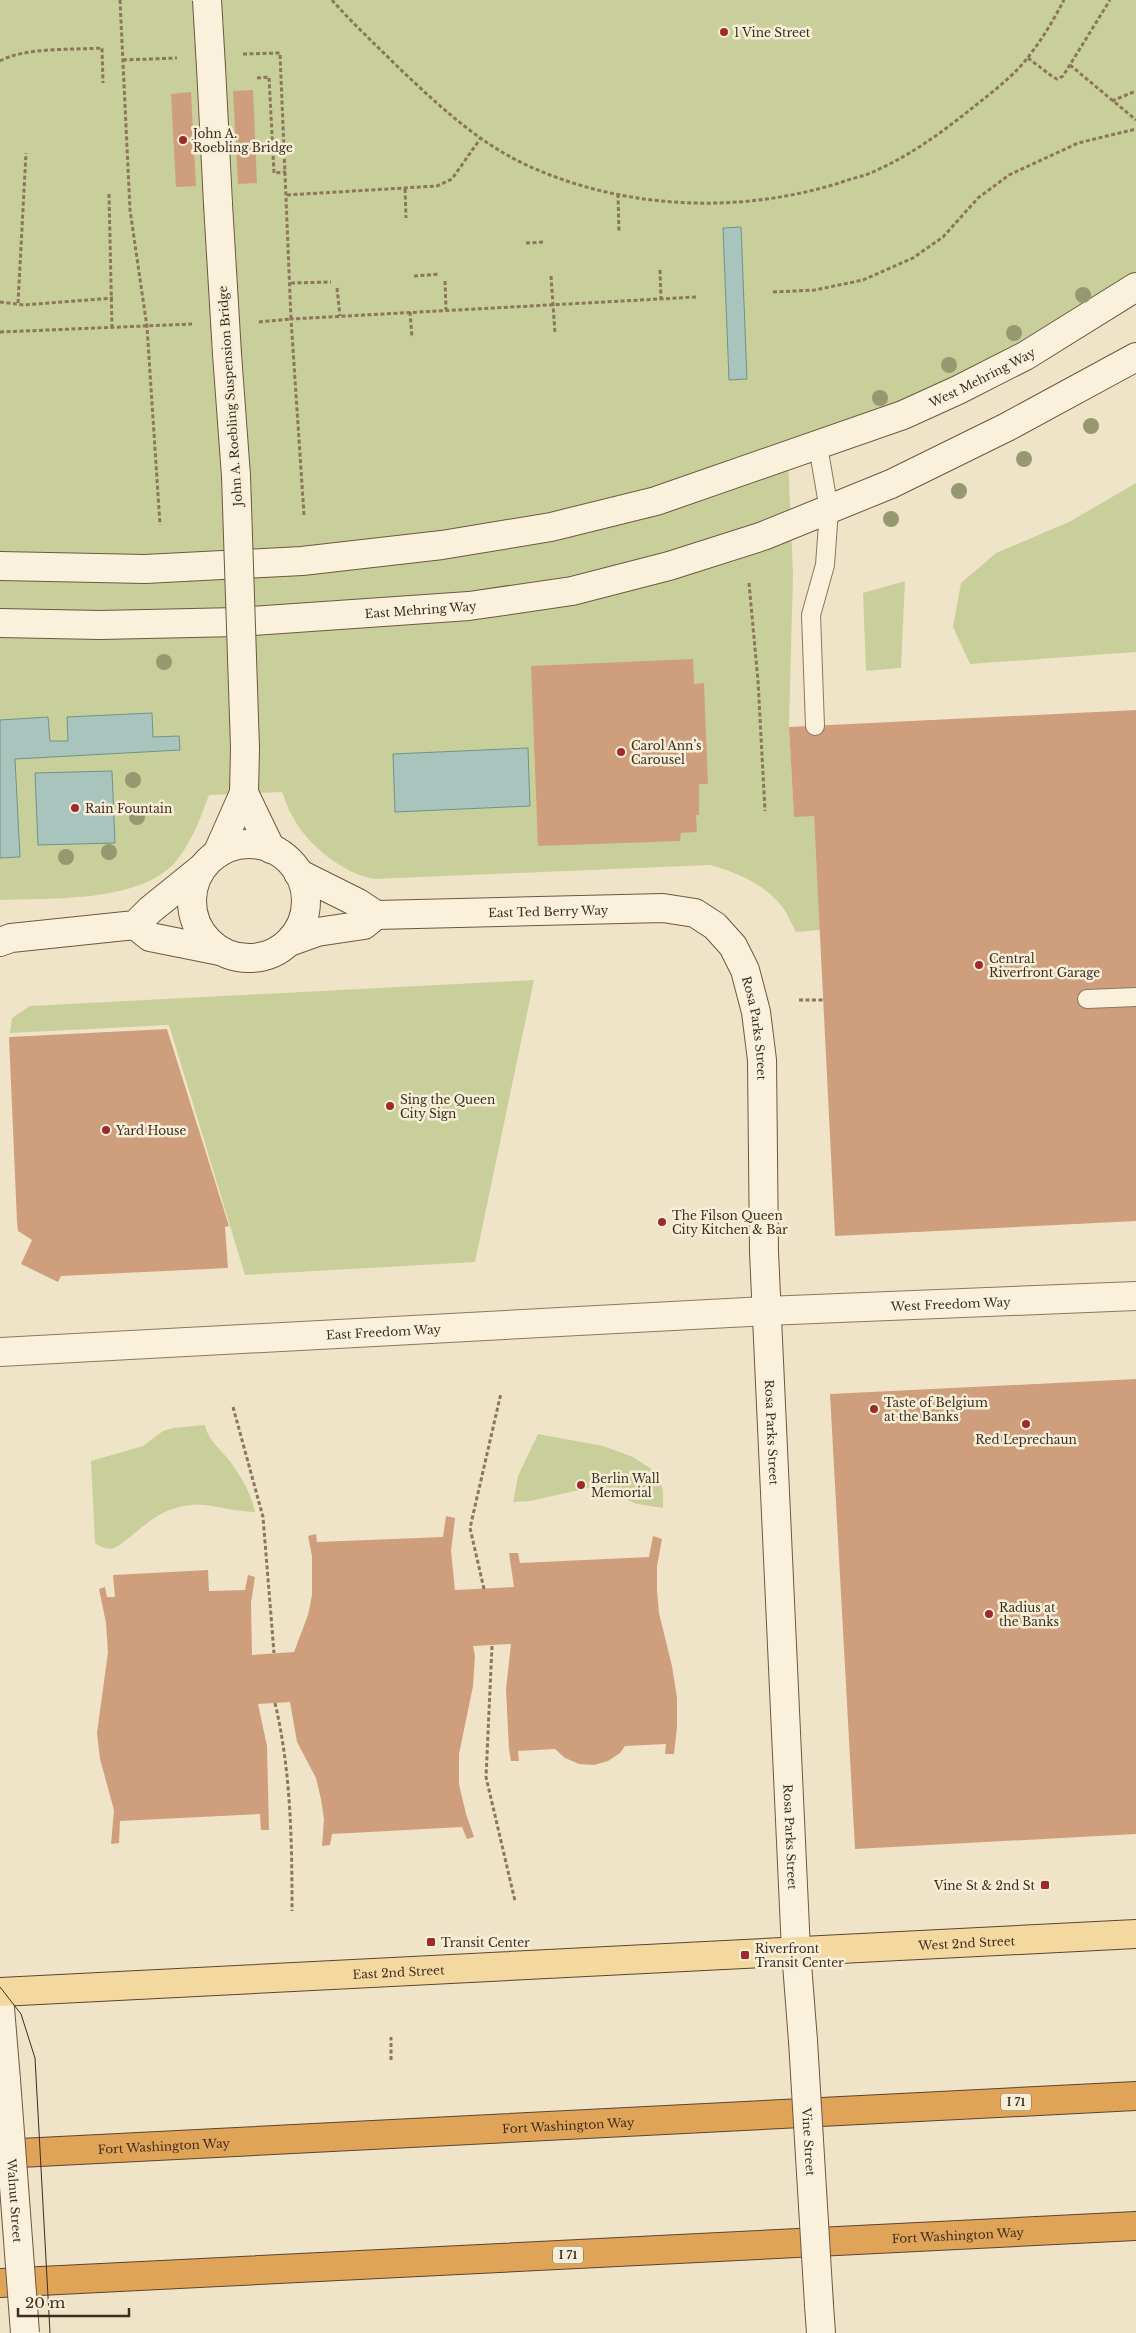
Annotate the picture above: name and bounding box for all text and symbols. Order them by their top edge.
place label: 1 Vine Street [734,25,811,40]
marker: 1 Vine Street [718,26,730,38]
place label: John A. Roebling Bridge [191,126,293,155]
marker: John A. Roebling Bridge [177,134,189,146]
street label: John A. Roebling Suspension Bridge [215,285,245,509]
street label: West Mehring Way [926,344,1038,410]
street label: East Mehring Way [364,597,478,621]
place label: Carol Ann’s Carousel [631,738,701,767]
marker: Carol Ann’s Carousel [615,746,627,758]
place label: Rain Fountain [85,801,172,816]
marker: Rain Fountain [69,802,81,814]
street label: East Ted Berry Way [488,902,609,920]
place label: Central Riverfront Garage [989,951,1100,980]
marker: Central Riverfront Garage [973,959,985,971]
street label: Rosa Parks Street [739,974,770,1081]
place label: Sing the Queen City Sign [400,1092,495,1121]
marker: Sing the Queen City Sign [384,1100,396,1112]
place label: Yard House [115,1123,187,1138]
marker: Yard House [100,1124,112,1136]
place label: The Filson Queen City Kitchen & Bar [672,1208,788,1237]
marker: The Filson Queen City Kitchen & Bar [656,1216,668,1228]
street label: West Freedom Way [890,1294,1011,1313]
street label: East Freedom Way [326,1321,442,1342]
street label: Rosa Parks Street [762,1379,782,1486]
place label: Taste of Belgium at the Banks [884,1395,988,1424]
marker: Taste of Belgium at the Banks [868,1403,880,1415]
marker: Red Leprechaun [1020,1418,1032,1430]
place label: Red Leprechaun [975,1432,1077,1447]
place label: Berlin Wall Memorial [591,1471,660,1500]
marker: Berlin Wall Memorial [575,1479,587,1491]
place label: Radius at the Banks [999,1600,1059,1629]
marker: Radius at the Banks [983,1608,995,1620]
street label: Rosa Parks Street [781,1784,801,1890]
place label: Vine St & 2nd St [933,1878,1035,1893]
marker: Vine St & 2nd St [1039,1879,1051,1891]
street label: West 2nd Street [917,1933,1016,1953]
place label: Transit Center [441,1935,530,1950]
marker: Transit Center [425,1936,437,1948]
place label: Riverfront Transit Center [755,1941,844,1970]
marker: Riverfront Transit Center [739,1949,751,1961]
street label: East 2nd Street [352,1962,445,1981]
road number: I 71 [1001,2094,1031,2110]
street label: Vine Street [800,2106,819,2177]
street label: Fort Washington Way [502,2114,635,2136]
street label: Fort Washington Way [97,2135,231,2157]
street label: Walnut Street [4,2157,26,2244]
street label: Fort Washington Way [891,2224,1025,2246]
road number: I 71 [553,2246,583,2264]
scale bar [18,2286,129,2318]
text: 20 m [25,2293,65,2312]

